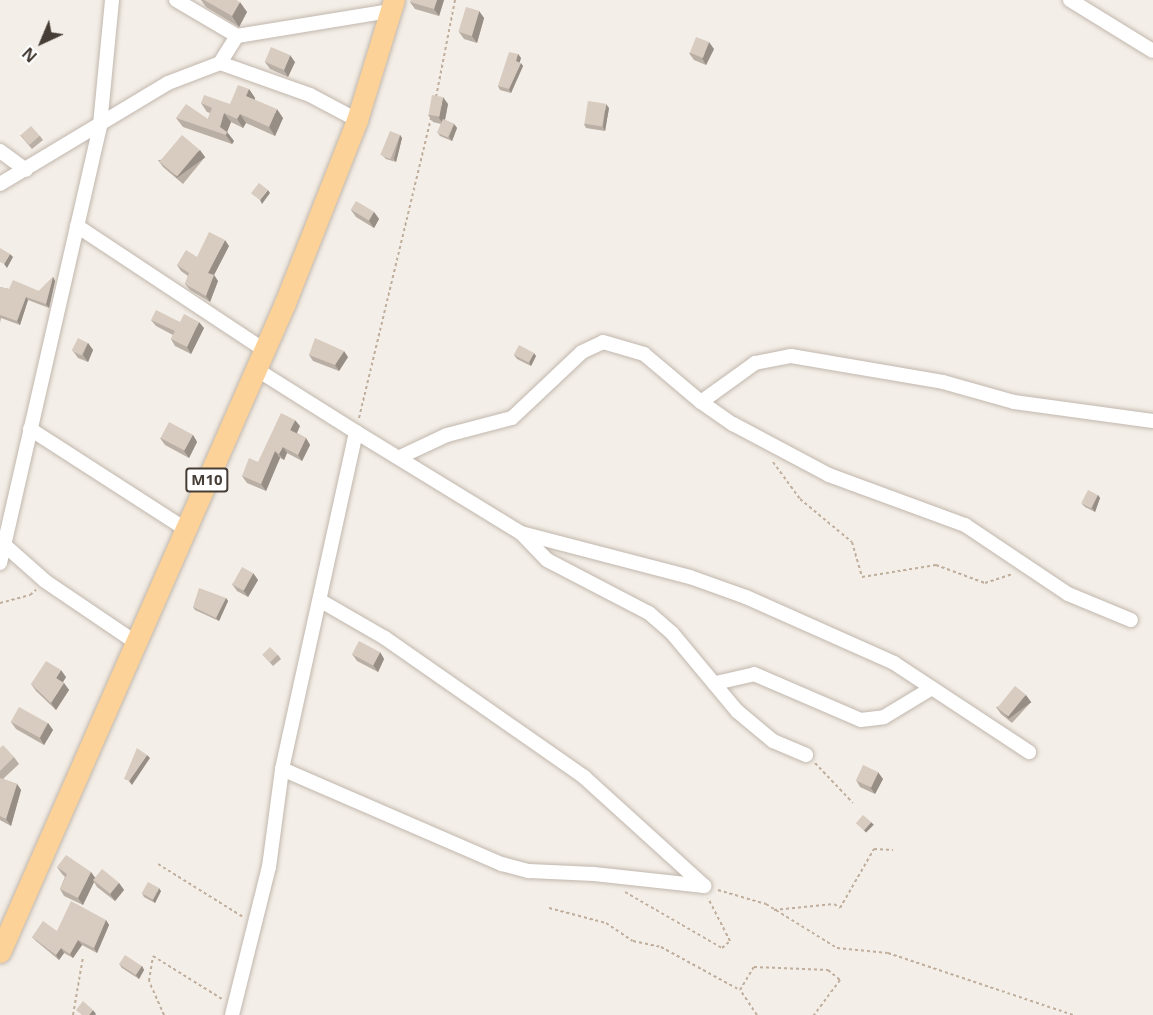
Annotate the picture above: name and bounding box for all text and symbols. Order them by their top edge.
north arrow [12,12,72,72]
text: N [17,43,42,67]
road number: M10 [184,468,230,492]

